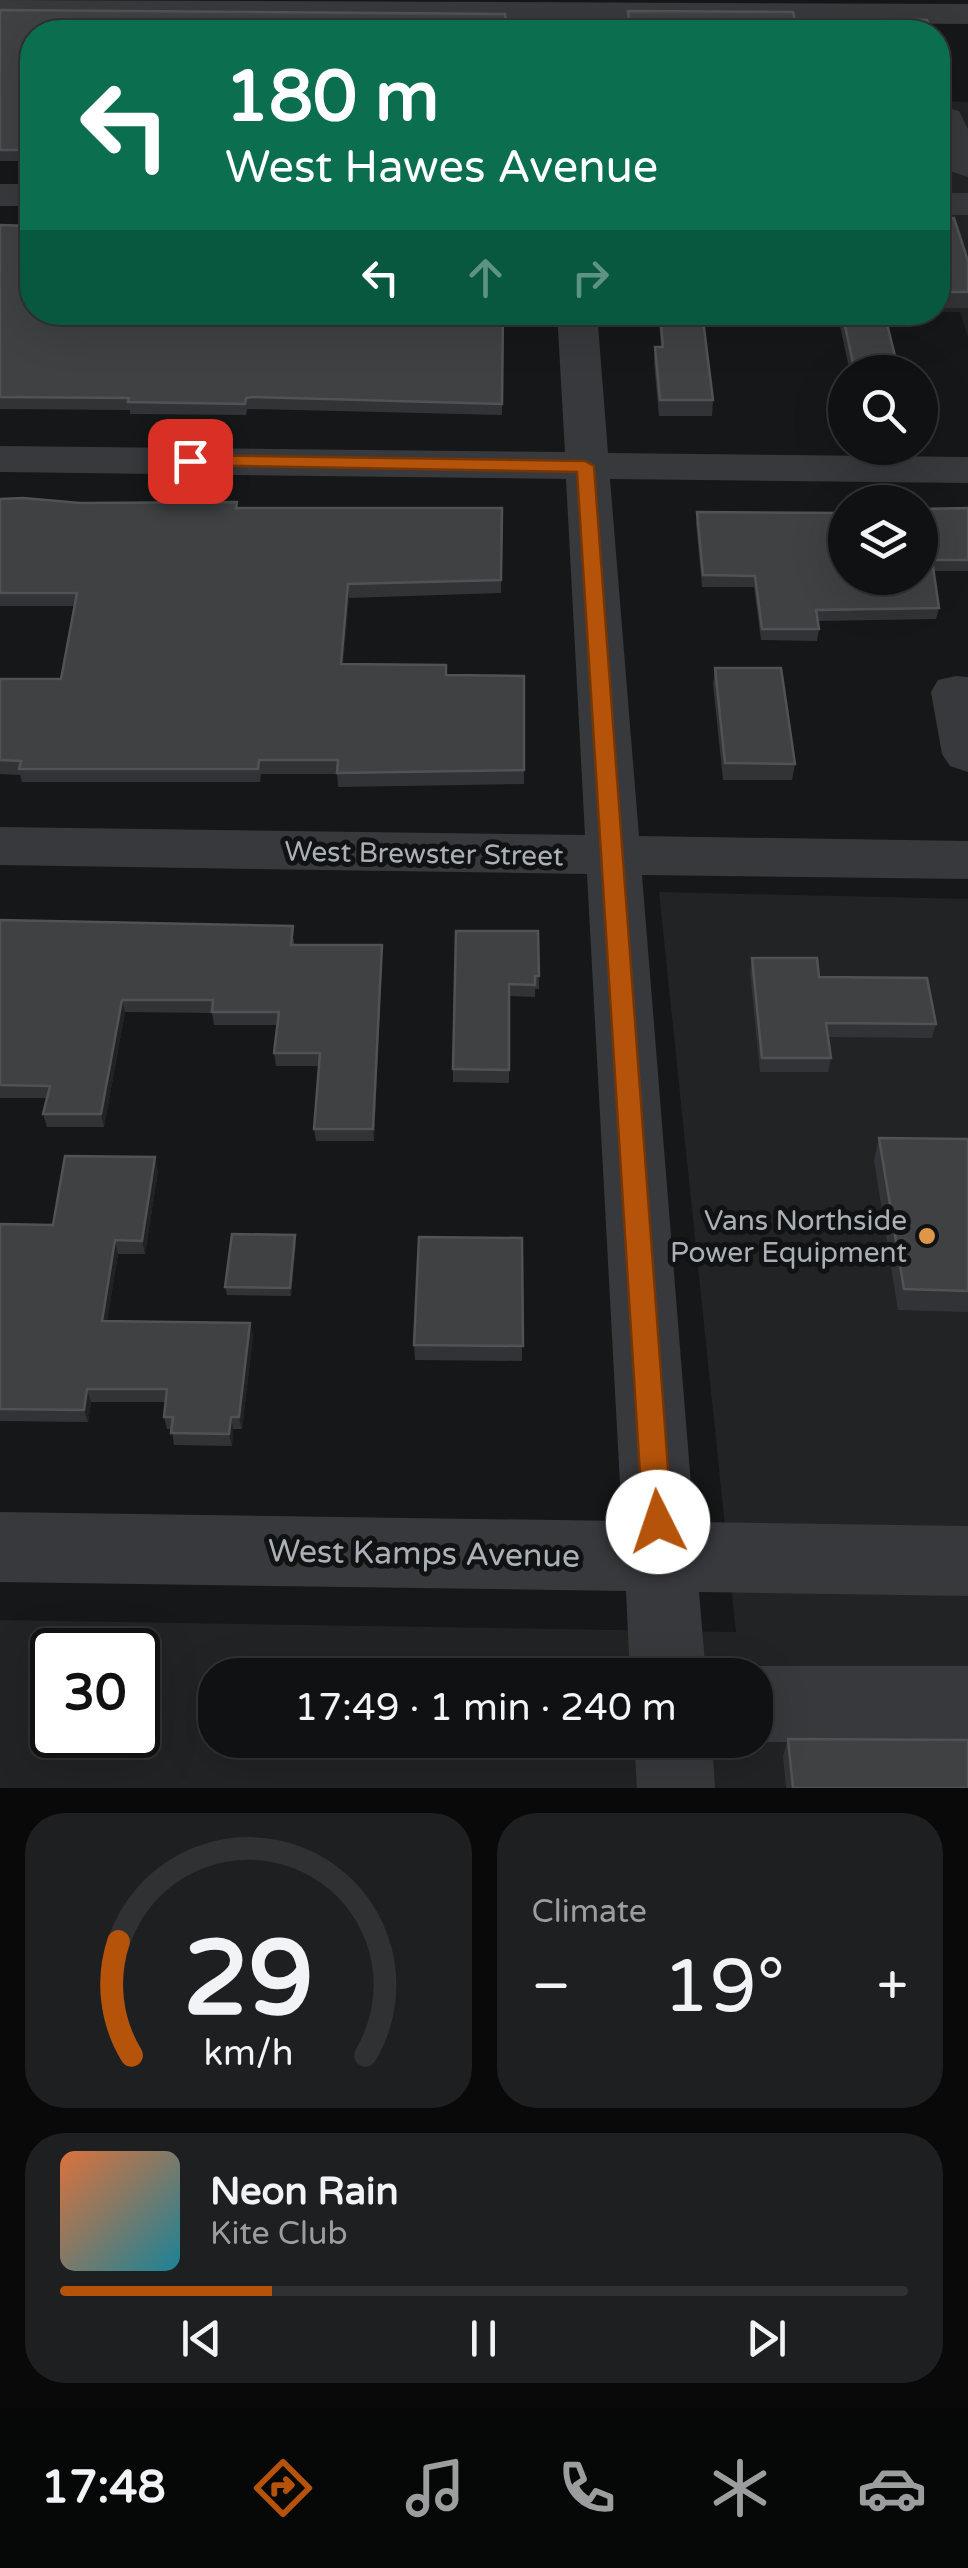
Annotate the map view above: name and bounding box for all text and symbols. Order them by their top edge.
text: 180 m [225,56,439,140]
icon: left [60,60,190,190]
text: West Hawes Avenue [225,141,658,195]
icon: left [353,250,408,305]
icon: ahead [458,250,513,305]
icon: right [563,250,618,305]
map controls [828,355,938,595]
button: search [828,355,938,465]
pin [148,419,233,504]
icon: arrive [163,434,218,489]
button: layers [828,485,938,595]
street label: West Brewster Street [284,835,564,873]
place label: Vans Northside Power Equipment [670,1204,907,1270]
marker: Vans Northside Power Equipment [916,1225,938,1247]
position arrow [606,1470,710,1574]
street label: West Kamps Avenue [268,1532,580,1576]
speed limit sign: 30 [30,1628,160,1758]
text: 17:49 · 1 min · 240 m [294,1685,677,1731]
text: Climate [532,1893,647,1931]
text: 29 [183,1918,314,2043]
text: 19° [663,1942,785,2032]
text: − [532,1954,571,2020]
text: + [877,1954,908,2020]
text: km/h [203,2032,293,2075]
text: Neon Rain [210,2169,399,2215]
text: Kite Club [210,2215,348,2253]
icon: previous [174,2311,229,2366]
icon: pause [456,2311,511,2366]
icon: next [739,2311,794,2366]
icon: directions [248,2453,318,2523]
icon: music [400,2453,470,2523]
icon: phone [552,2453,622,2523]
icon: climate [705,2453,775,2523]
icon: car [857,2453,927,2523]
text: 17:48 [41,2461,166,2515]

